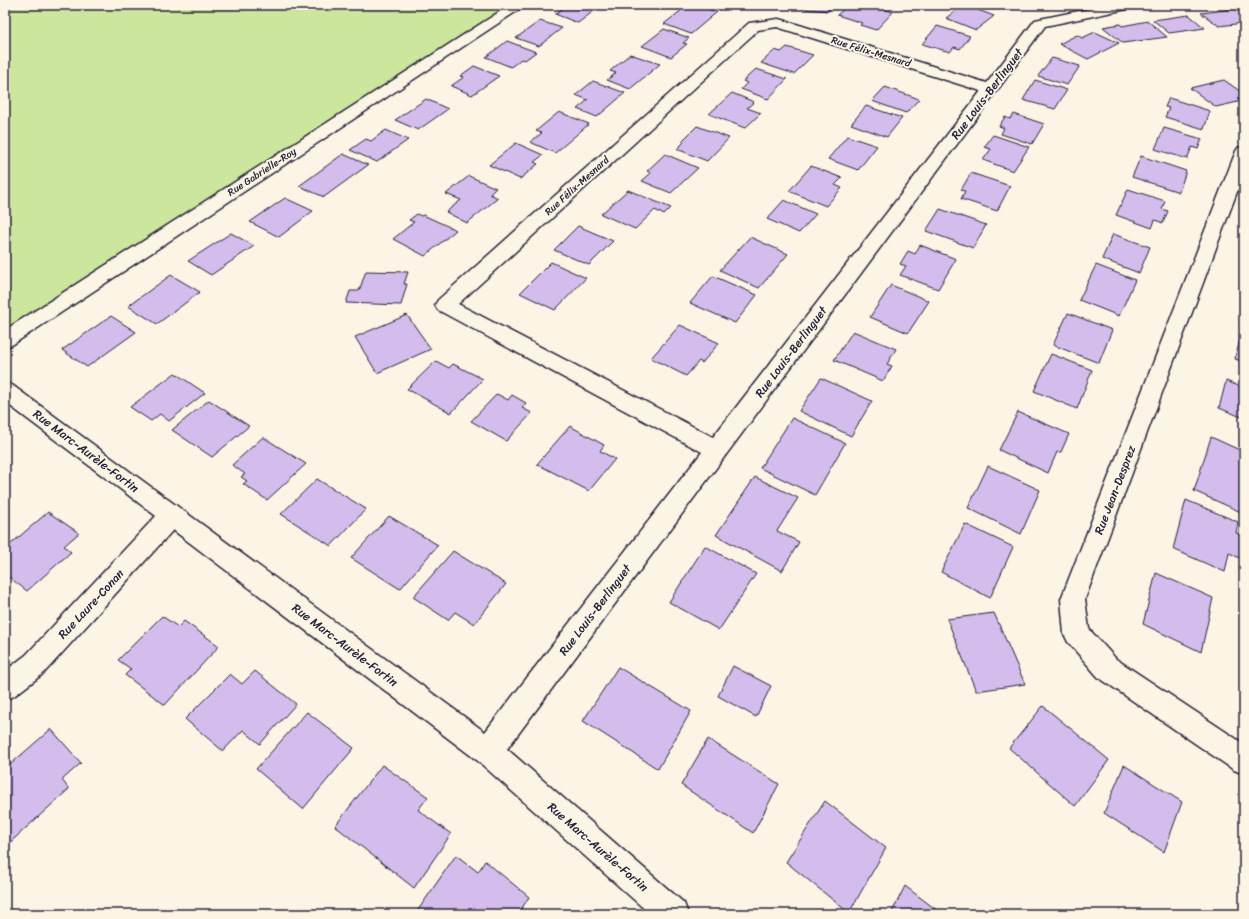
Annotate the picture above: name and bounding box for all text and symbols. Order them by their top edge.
street label: Rue Félix-Mesnard [829,31,914,73]
street label: Rue Louis-Berlinguet [945,43,1030,145]
street label: Rue Gabrielle-Roy [224,142,301,201]
street label: Rue Félix-Mesnard [540,151,614,220]
street label: Rue Louis-Berlinguet [749,301,834,403]
street label: Rue Marc-Aurèle-Fortin [28,404,144,499]
street label: Rue Jean-Desprez [1088,442,1142,538]
street label: Rue Louis-Berlinguet [553,559,638,661]
street label: Rue Laure-Conan [52,563,130,644]
street label: Rue Marc-Aurèle-Fortin [287,598,403,693]
street label: Rue Marc-Aurèle-Fortin [542,797,654,898]

